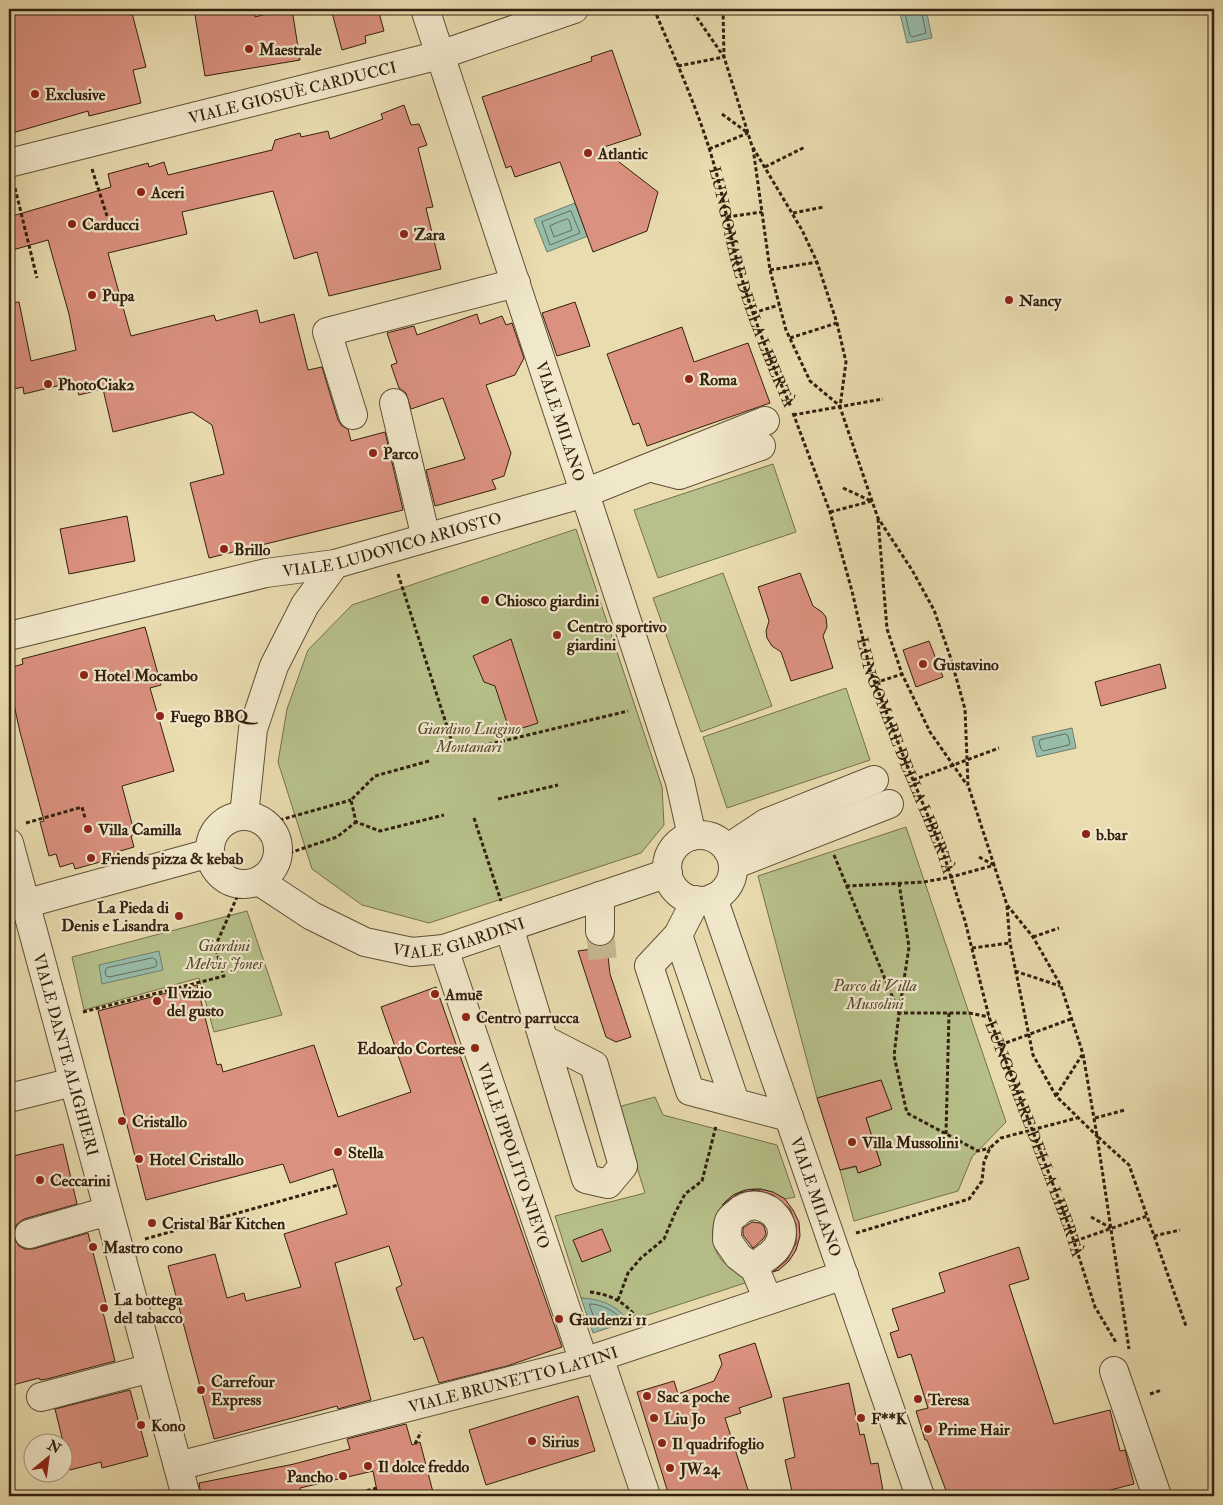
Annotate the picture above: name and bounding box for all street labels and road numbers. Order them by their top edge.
street label: VIALE GIOSUÈ CARDUCCI [186,57,399,129]
street label: LUNGOMARE DELLA LIBERTÀ [704,165,799,410]
street label: VIALE MILANO [531,359,589,484]
street label: VIALE LUDOVICO ARIOSTO [281,508,504,582]
street label: LUNGOMARE DELLA LIBERTÀ [852,635,958,876]
street label: VIALE GIARDINI [390,913,527,963]
street label: VIALE DANTE ALIGHIERI [28,951,102,1158]
street label: LUNGOMARE DELLA LIBERTÀ [980,1018,1087,1260]
street label: VIALE IPPOLITO NIEVO [472,1060,554,1251]
street label: VIALE MILANO [785,1134,845,1260]
street label: VIALE BRUNETTO LATINI [406,1342,621,1418]

